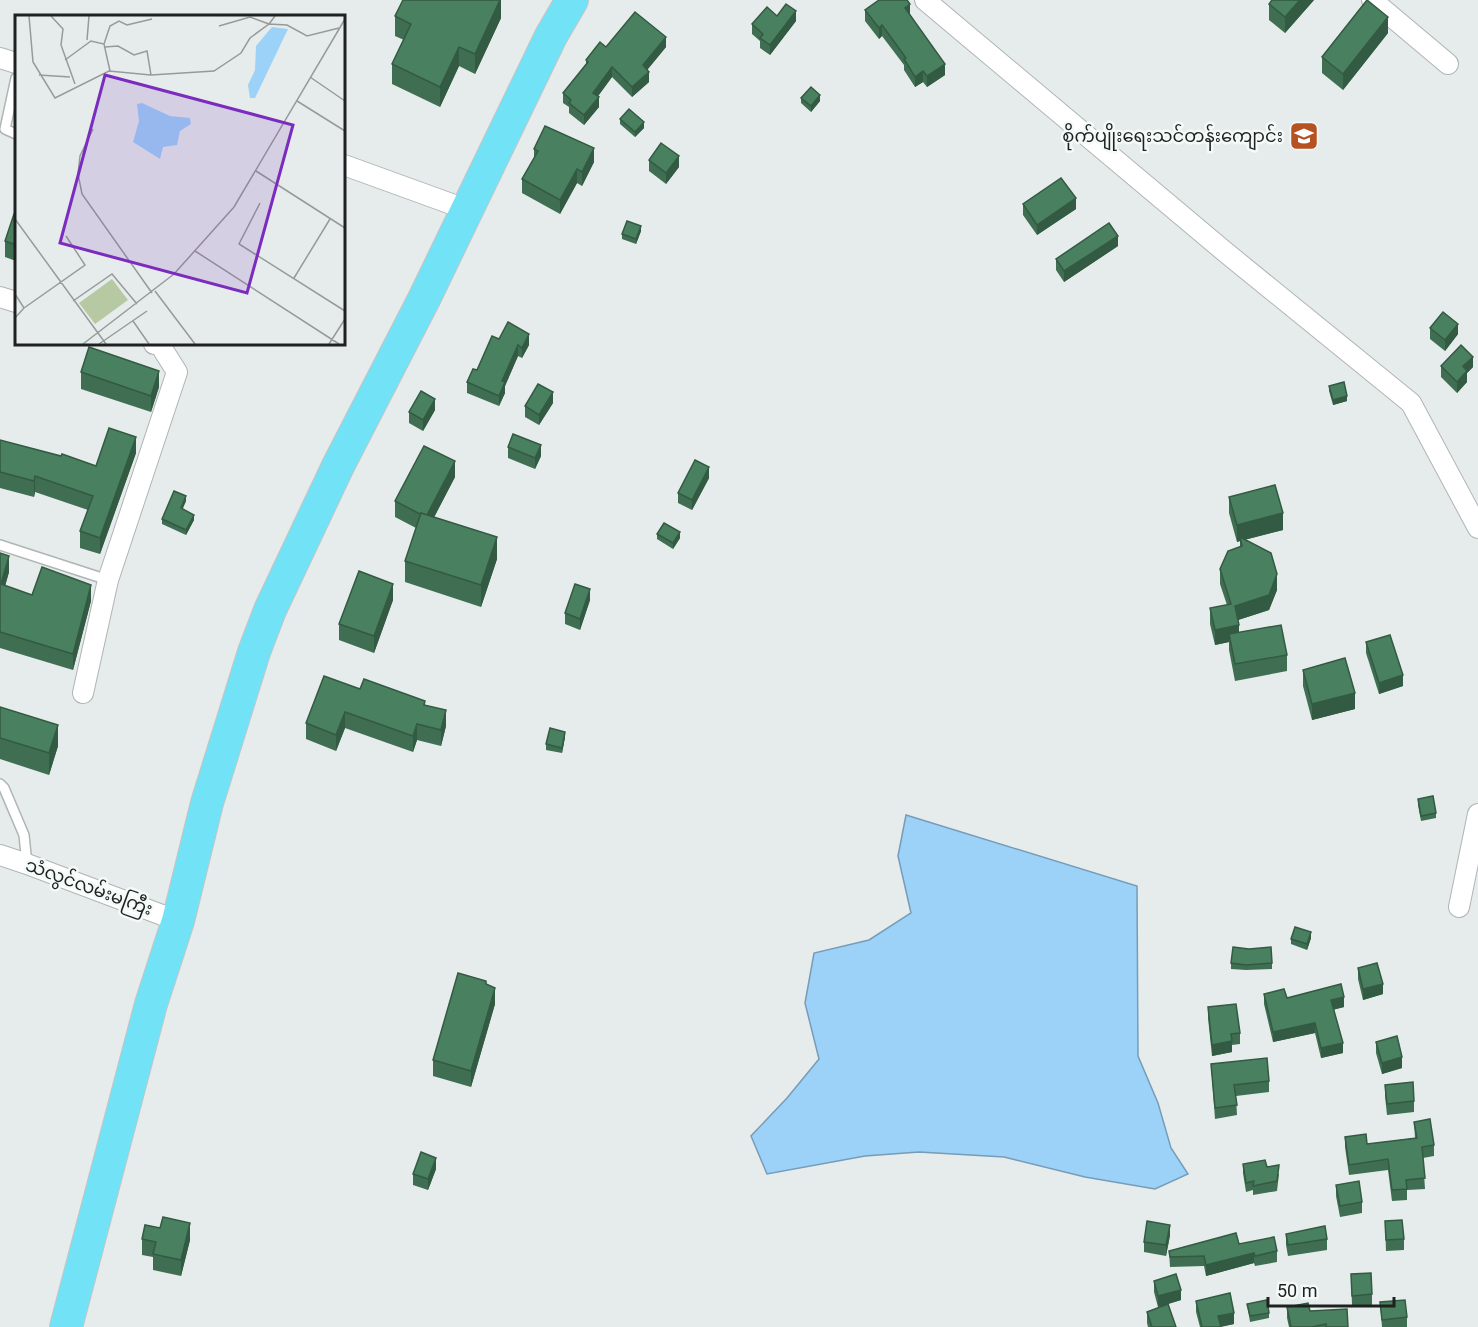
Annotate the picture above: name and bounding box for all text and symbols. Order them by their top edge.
inset map [15,15,345,345]
school or university icon: စိုက်ပျိုးရေးသင်တန်းကျောင်း [1288,120,1320,152]
place label: စိုက်ပျိုးရေးသင်တန်းကျောင်း [1062,122,1283,151]
street label: သံလွင်လမ်းမကြီး [21,851,157,924]
scale bar [1268,1270,1394,1308]
text: 50 m [1277,1280,1317,1301]

